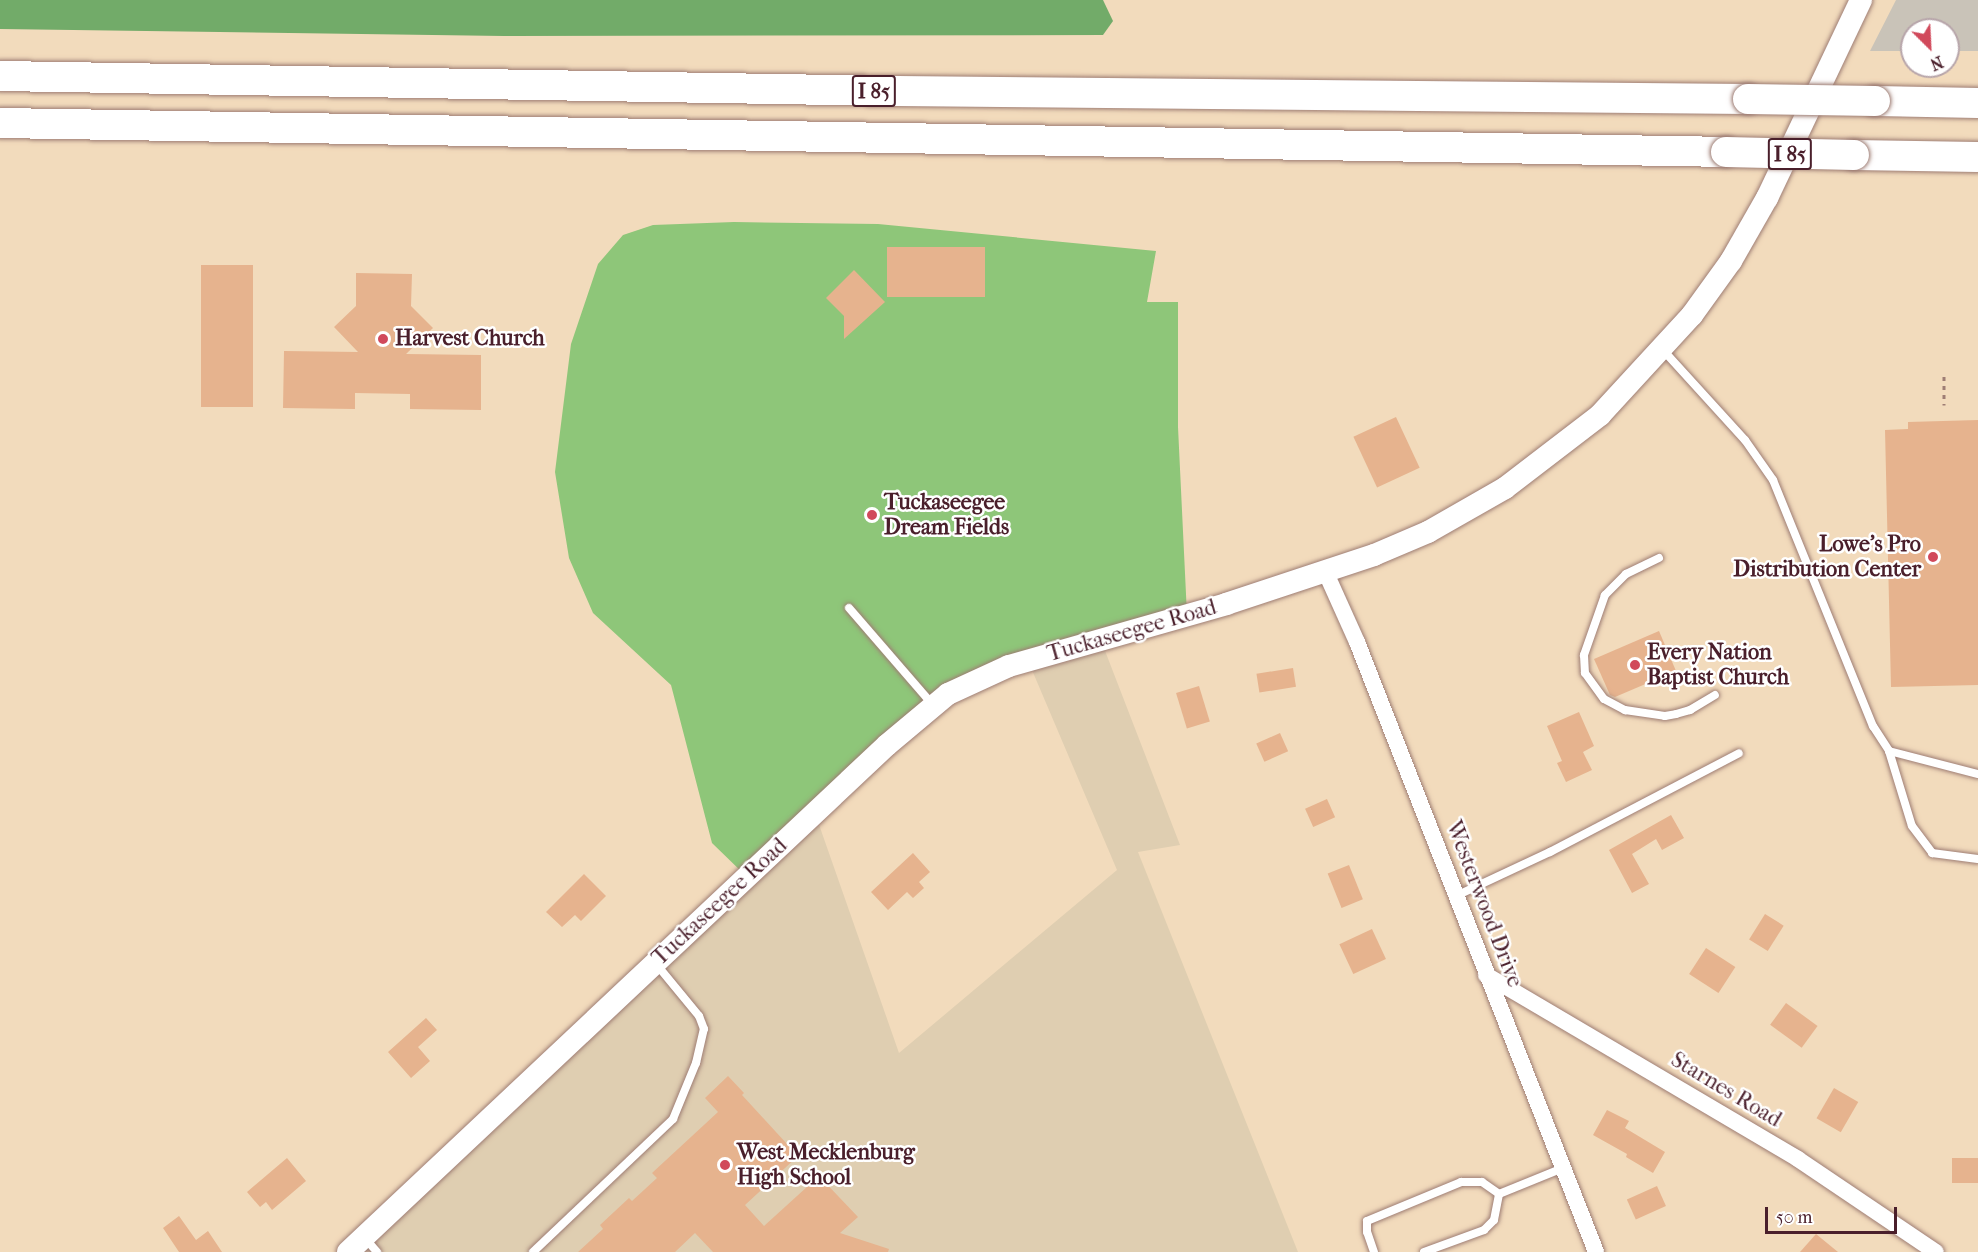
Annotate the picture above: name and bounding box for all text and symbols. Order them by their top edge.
north arrow [1900,18,1960,78]
text: N [1927,52,1946,74]
road number: I 85 [852,73,896,109]
road number: I 85 [1768,136,1812,172]
place label: Harvest Church [395,326,545,352]
marker: Harvest Church [376,332,390,346]
place label: Tuckaseegee Dream Fields [884,489,1009,540]
marker: Tuckaseegee Dream Fields [865,508,879,522]
place label: Lowe's Pro Distribution Center [1733,531,1921,582]
marker: Lowe's Pro Distribution Center [1926,550,1940,564]
street label: Tuckaseegee Road [1044,594,1220,668]
place label: Every Nation Baptist Church [1647,639,1789,690]
marker: Every Nation Baptist Church [1628,658,1642,672]
street label: Westerwood Drive [1440,817,1528,991]
street label: Tuckaseegee Road [647,833,793,971]
street label: Starnes Road [1666,1047,1786,1133]
place label: West Mecklenburg High School [737,1139,915,1190]
marker: West Mecklenburg High School [718,1158,732,1172]
scale bar [1768,1195,1900,1233]
text: 50 m [1776,1207,1812,1228]

